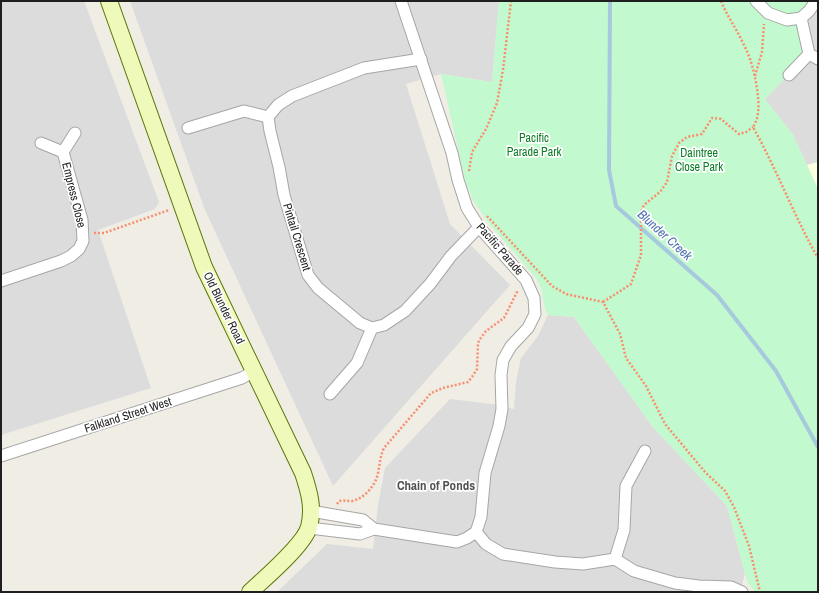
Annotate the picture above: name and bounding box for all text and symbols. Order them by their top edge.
park label: Pacific Parade Park [507,130,561,160]
park label: Daintree Close Park [675,145,723,175]
street label: Empress Close [58,161,90,229]
street label: Pintail Crescent [279,201,315,273]
water label: Blunder Creek [634,206,696,265]
street label: Pacific Parade [473,219,527,279]
street label: Old Blunder Road [200,269,248,347]
street label: Falkland Street West [82,393,174,437]
district label: Chain of Ponds [397,477,475,494]

